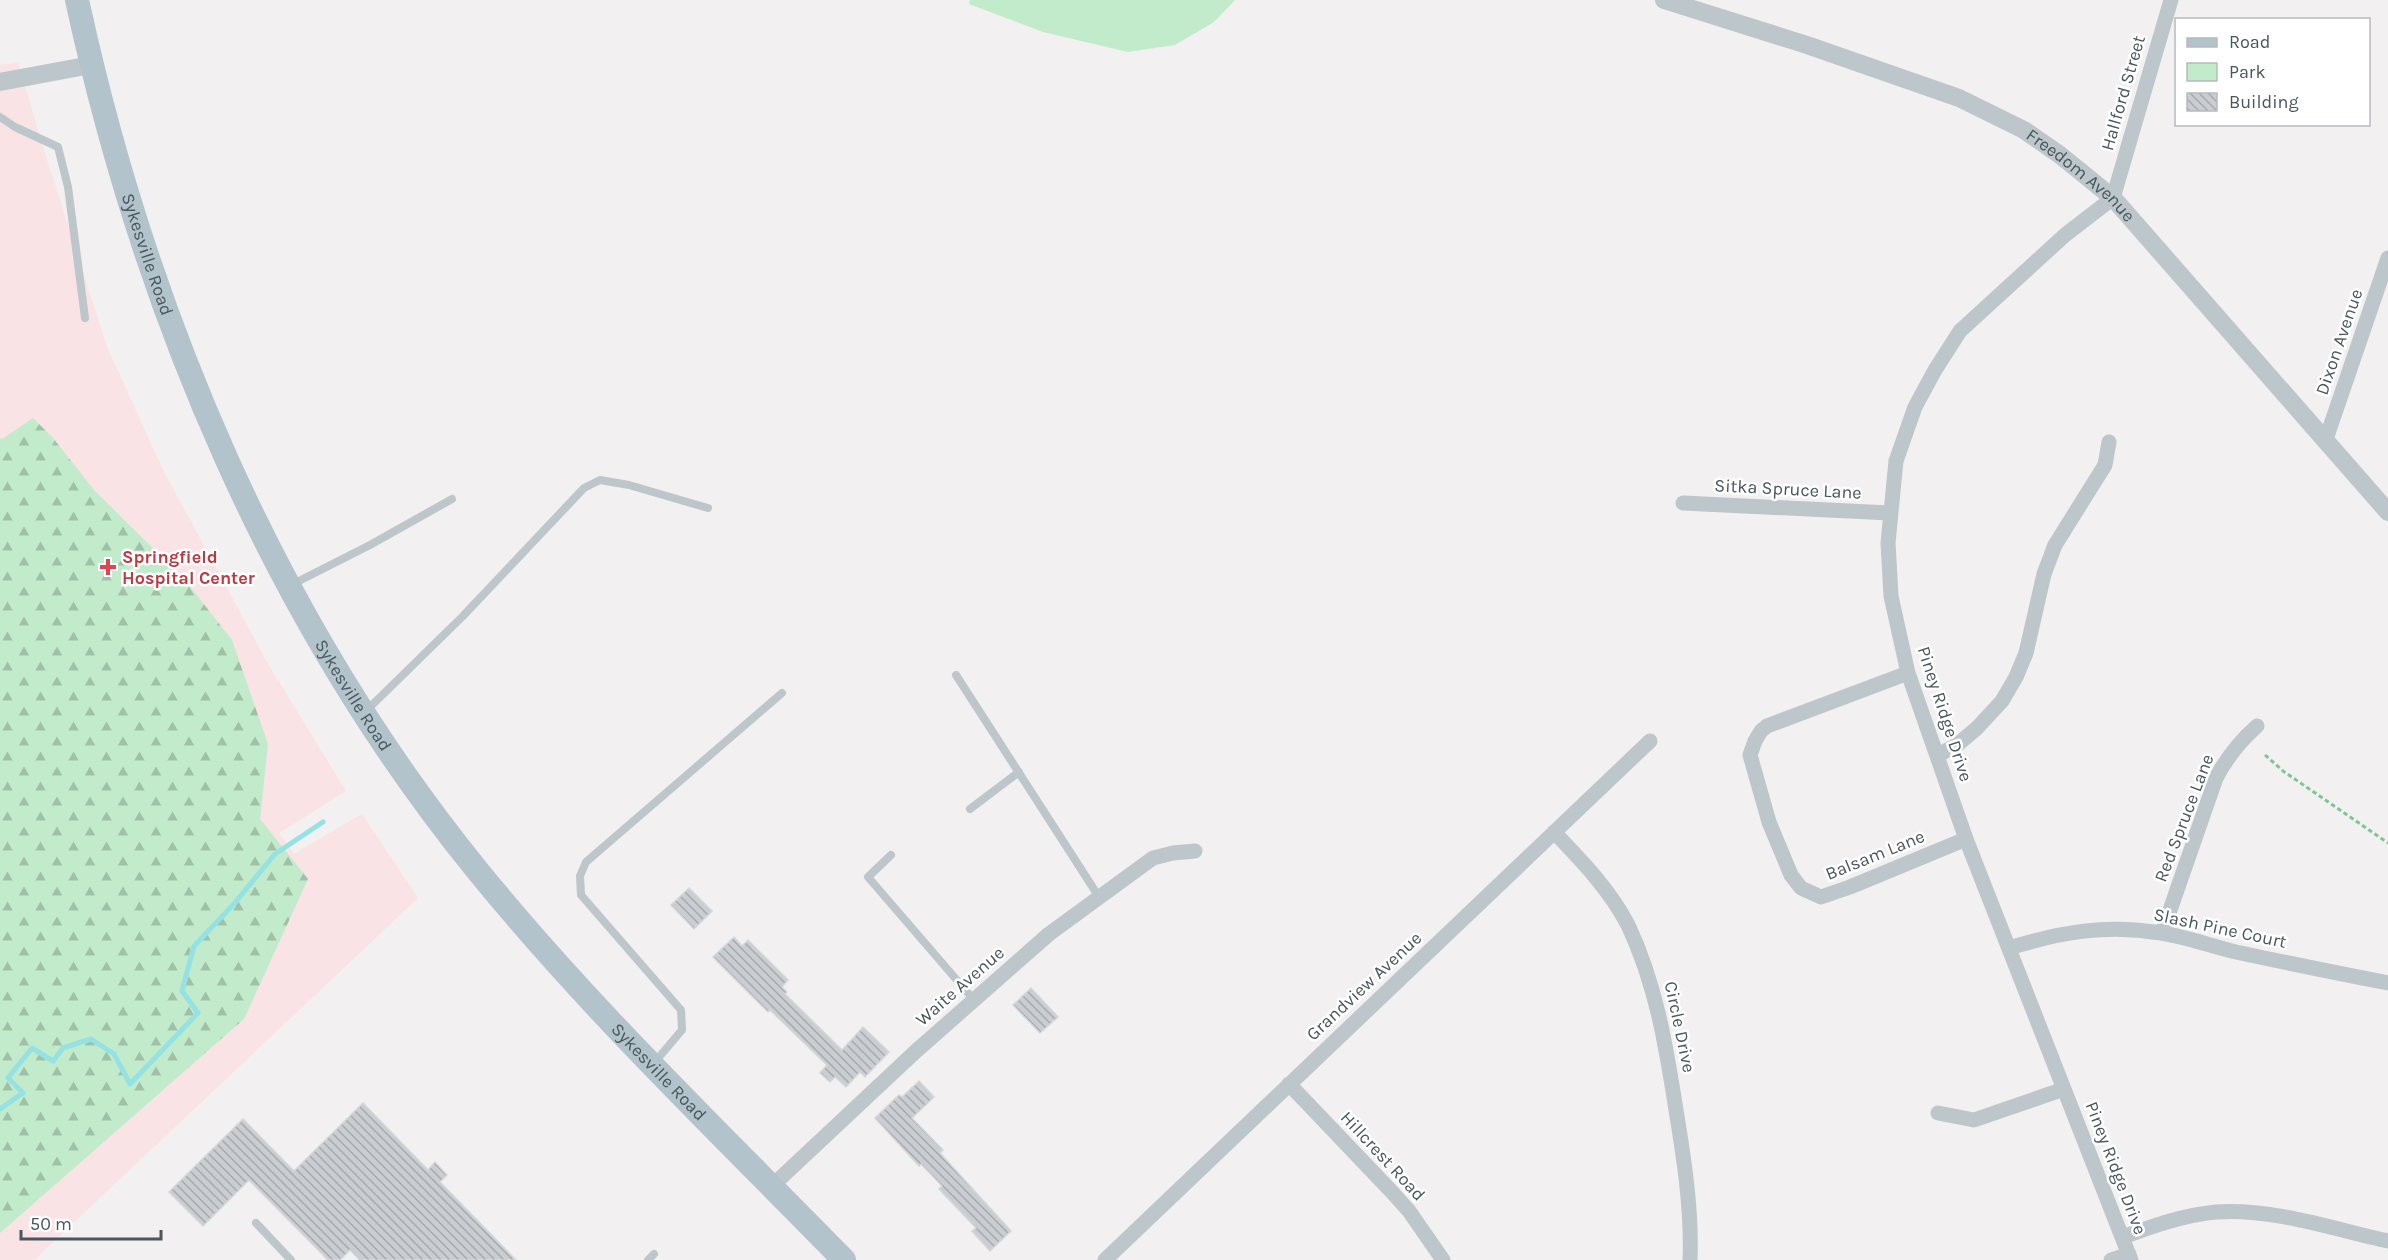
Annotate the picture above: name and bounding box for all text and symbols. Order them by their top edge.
legend [2175,18,2370,126]
text: Road [2229,31,2270,53]
street label: Hallford Street [2096,33,2150,153]
text: Park [2229,61,2266,83]
text: Building [2229,91,2299,113]
street label: Freedom Avenue [2022,124,2140,227]
street label: Sykesville Road [117,190,178,318]
street label: Dixon Avenue [2311,286,2367,398]
street label: Sitka Spruce Lane [1714,474,1862,504]
place label: Springfield Hospital Center [122,546,255,589]
marker: Springfield Hospital Center [99,558,117,576]
street label: Sykesville Road [310,635,397,755]
street label: Piney Ridge Drive [1913,644,1977,784]
street label: Red Spruce Lane [2149,751,2219,885]
street label: Balsam Lane [1822,825,1928,885]
street label: Slash Pine Court [2152,903,2289,953]
street label: Grandview Avenue [1302,927,1426,1045]
street label: Waite Avenue [911,942,1009,1030]
street label: Circle Drive [1660,979,1700,1075]
street label: Sykesville Road [607,1018,711,1125]
street label: Piney Ridge Drive [2080,1098,2152,1238]
street label: Hillcrest Road [1336,1107,1430,1205]
scale bar [21,1203,160,1241]
text: 50 m [30,1213,72,1235]

